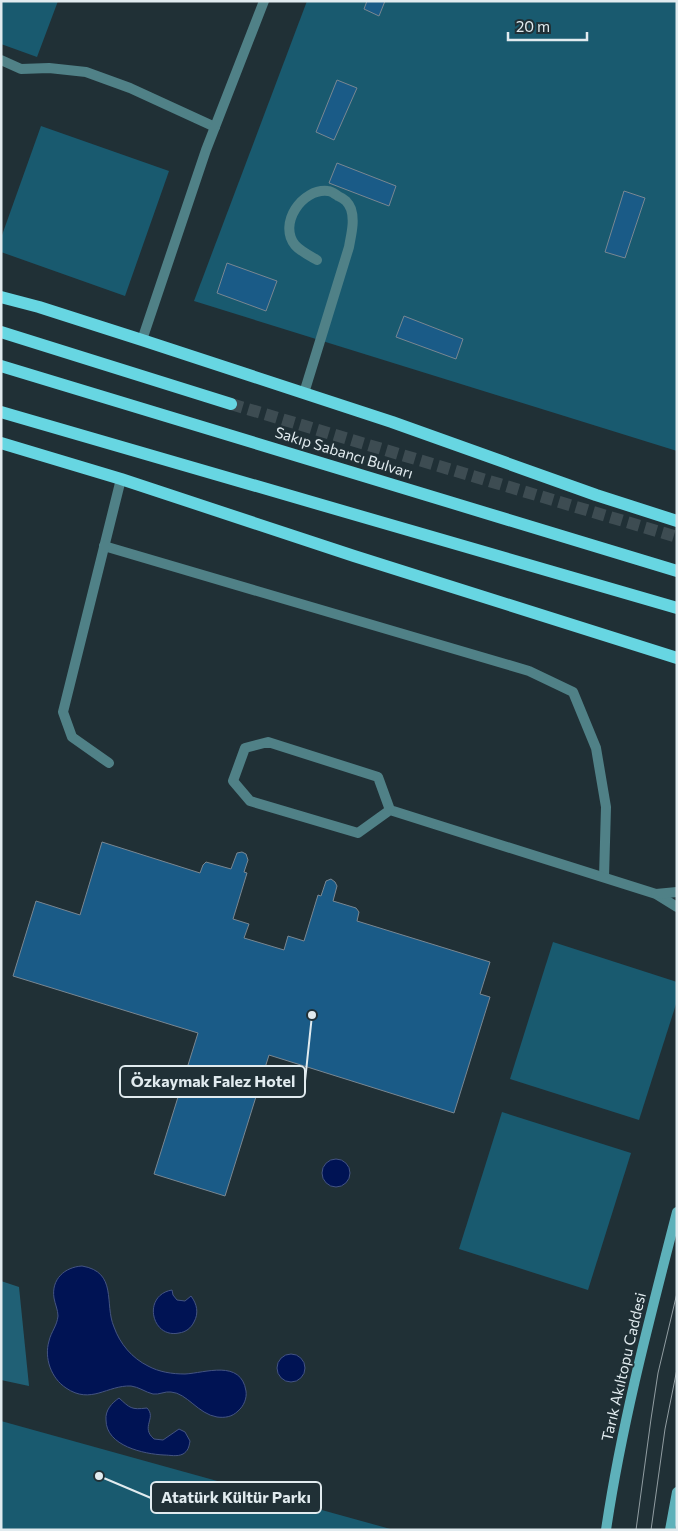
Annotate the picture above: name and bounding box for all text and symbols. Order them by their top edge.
scale bar [508,10,587,42]
text: 20 m [516,17,550,35]
street label: Sakıp Sabancı Bulvarı [273,422,416,482]
callout: Özkaymak Falez Hotel [120,1066,305,1097]
text: Özkaymak Falez Hotel [131,1071,295,1090]
street label: Tarık Akıltopu Caddesi [597,1291,649,1443]
callout: Atatürk Kültür Parkı [151,1482,321,1513]
text: Atatürk Kültür Parkı [161,1487,311,1506]

